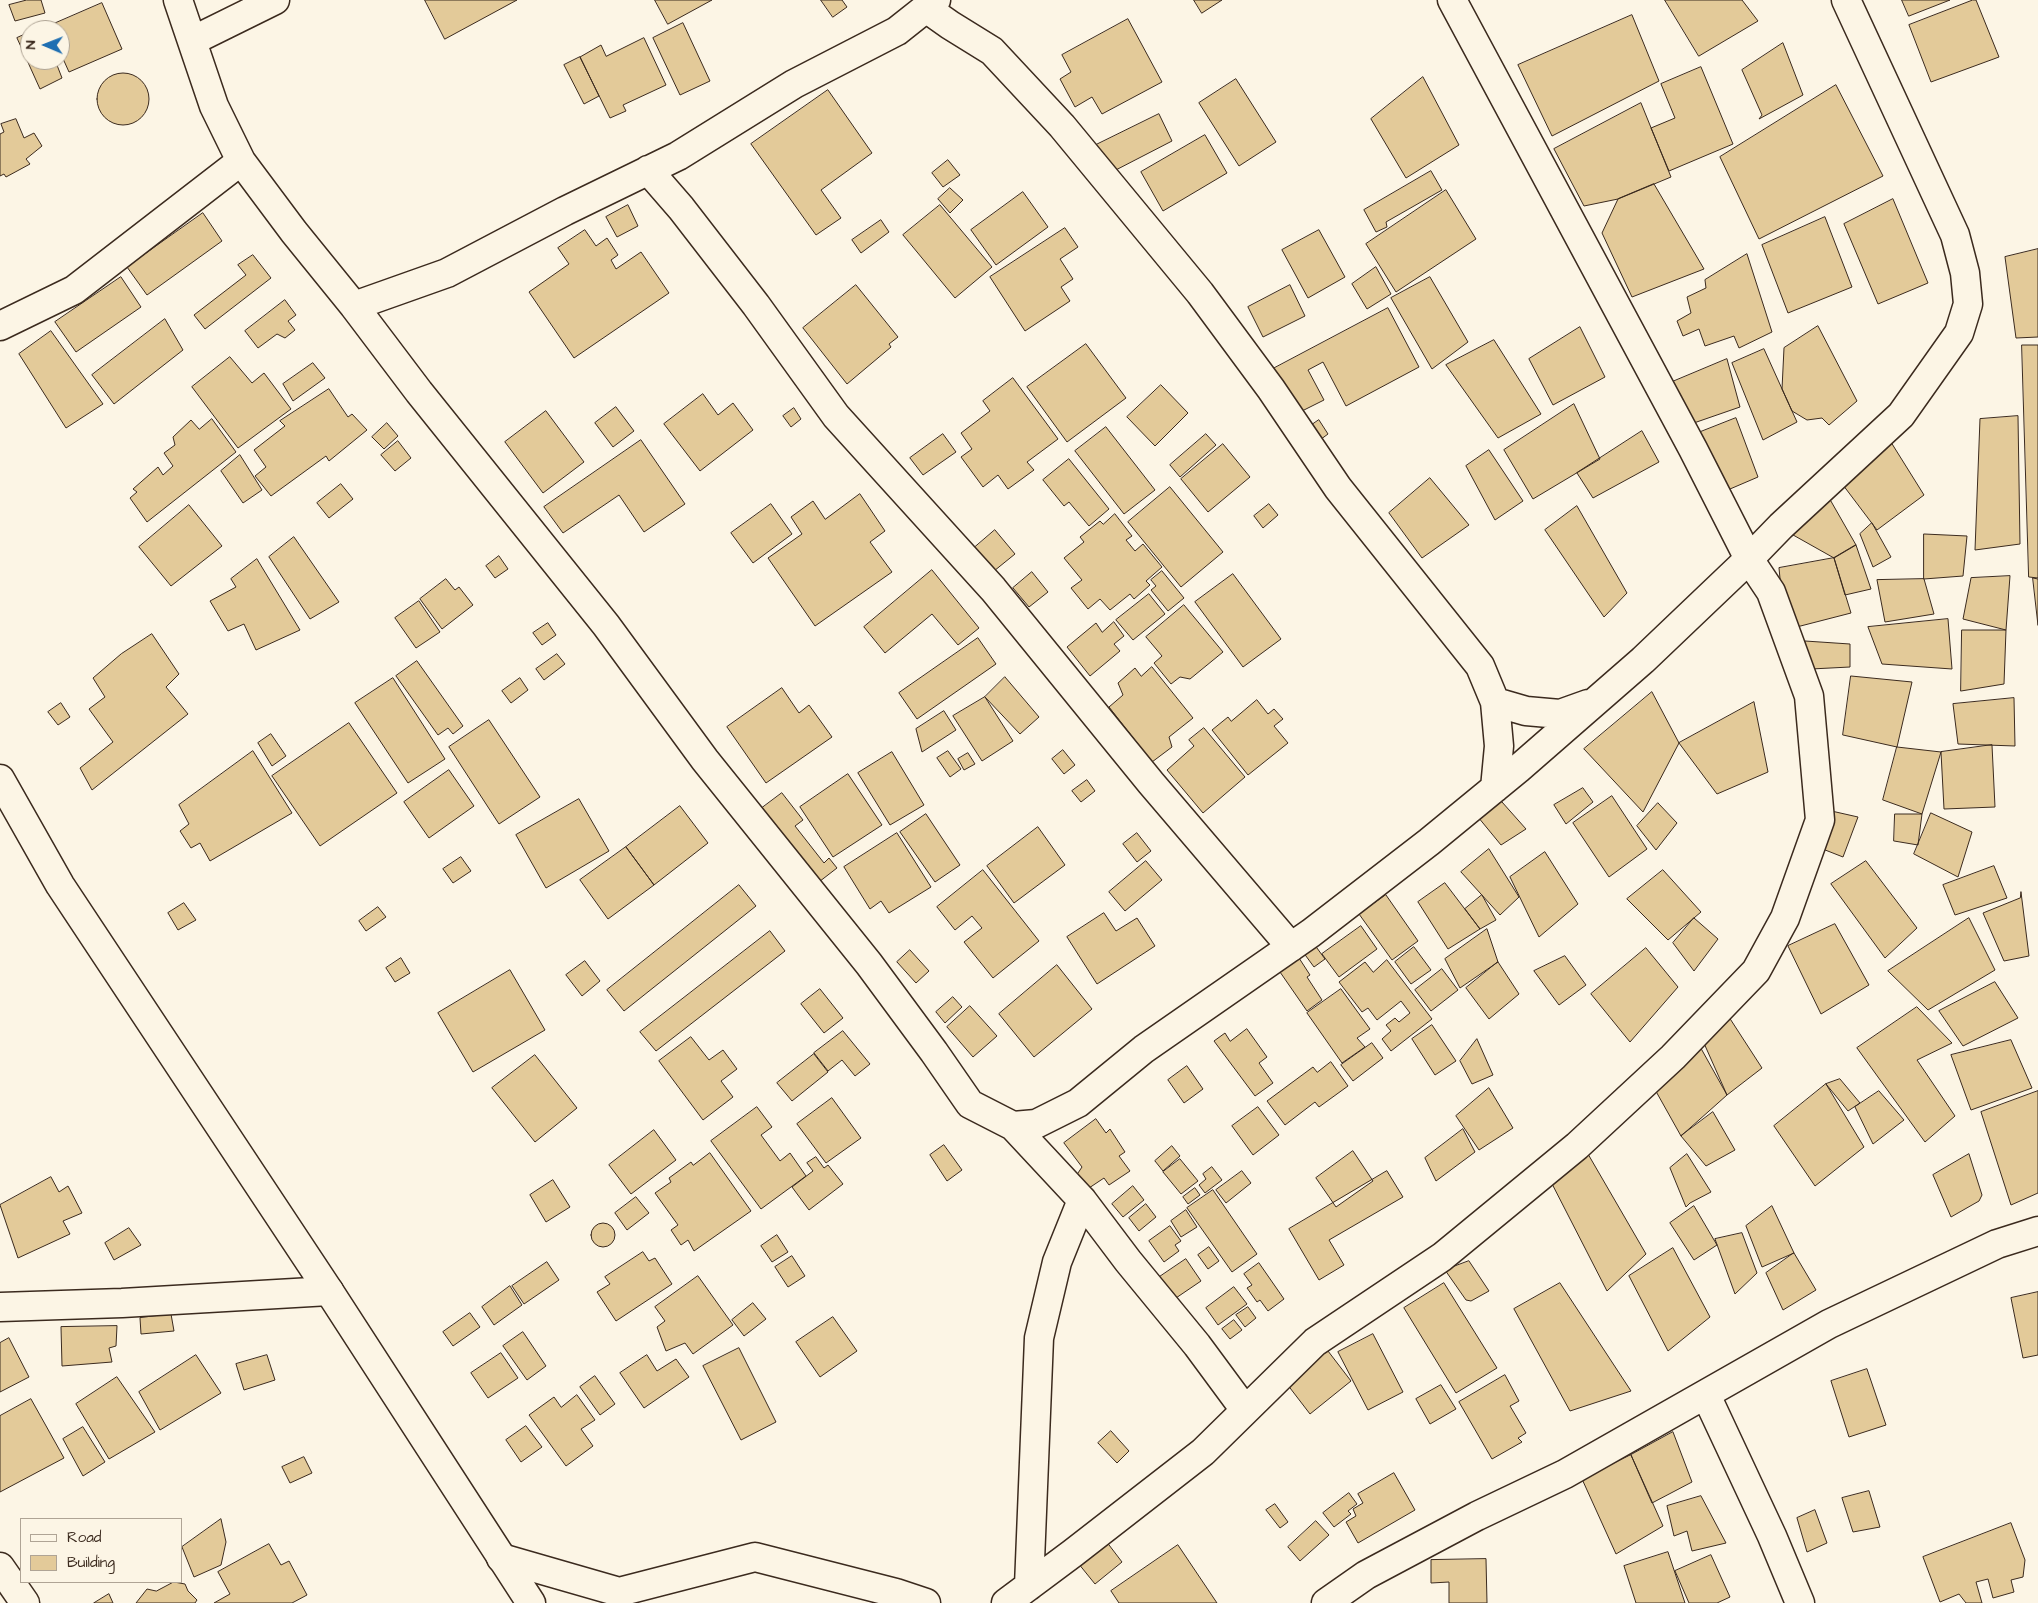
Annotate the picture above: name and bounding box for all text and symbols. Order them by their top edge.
north arrow [20,20,70,70]
text: N [21,40,41,49]
legend [20,1518,182,1583]
text: Road [67,1527,101,1548]
text: Building [67,1552,115,1573]

